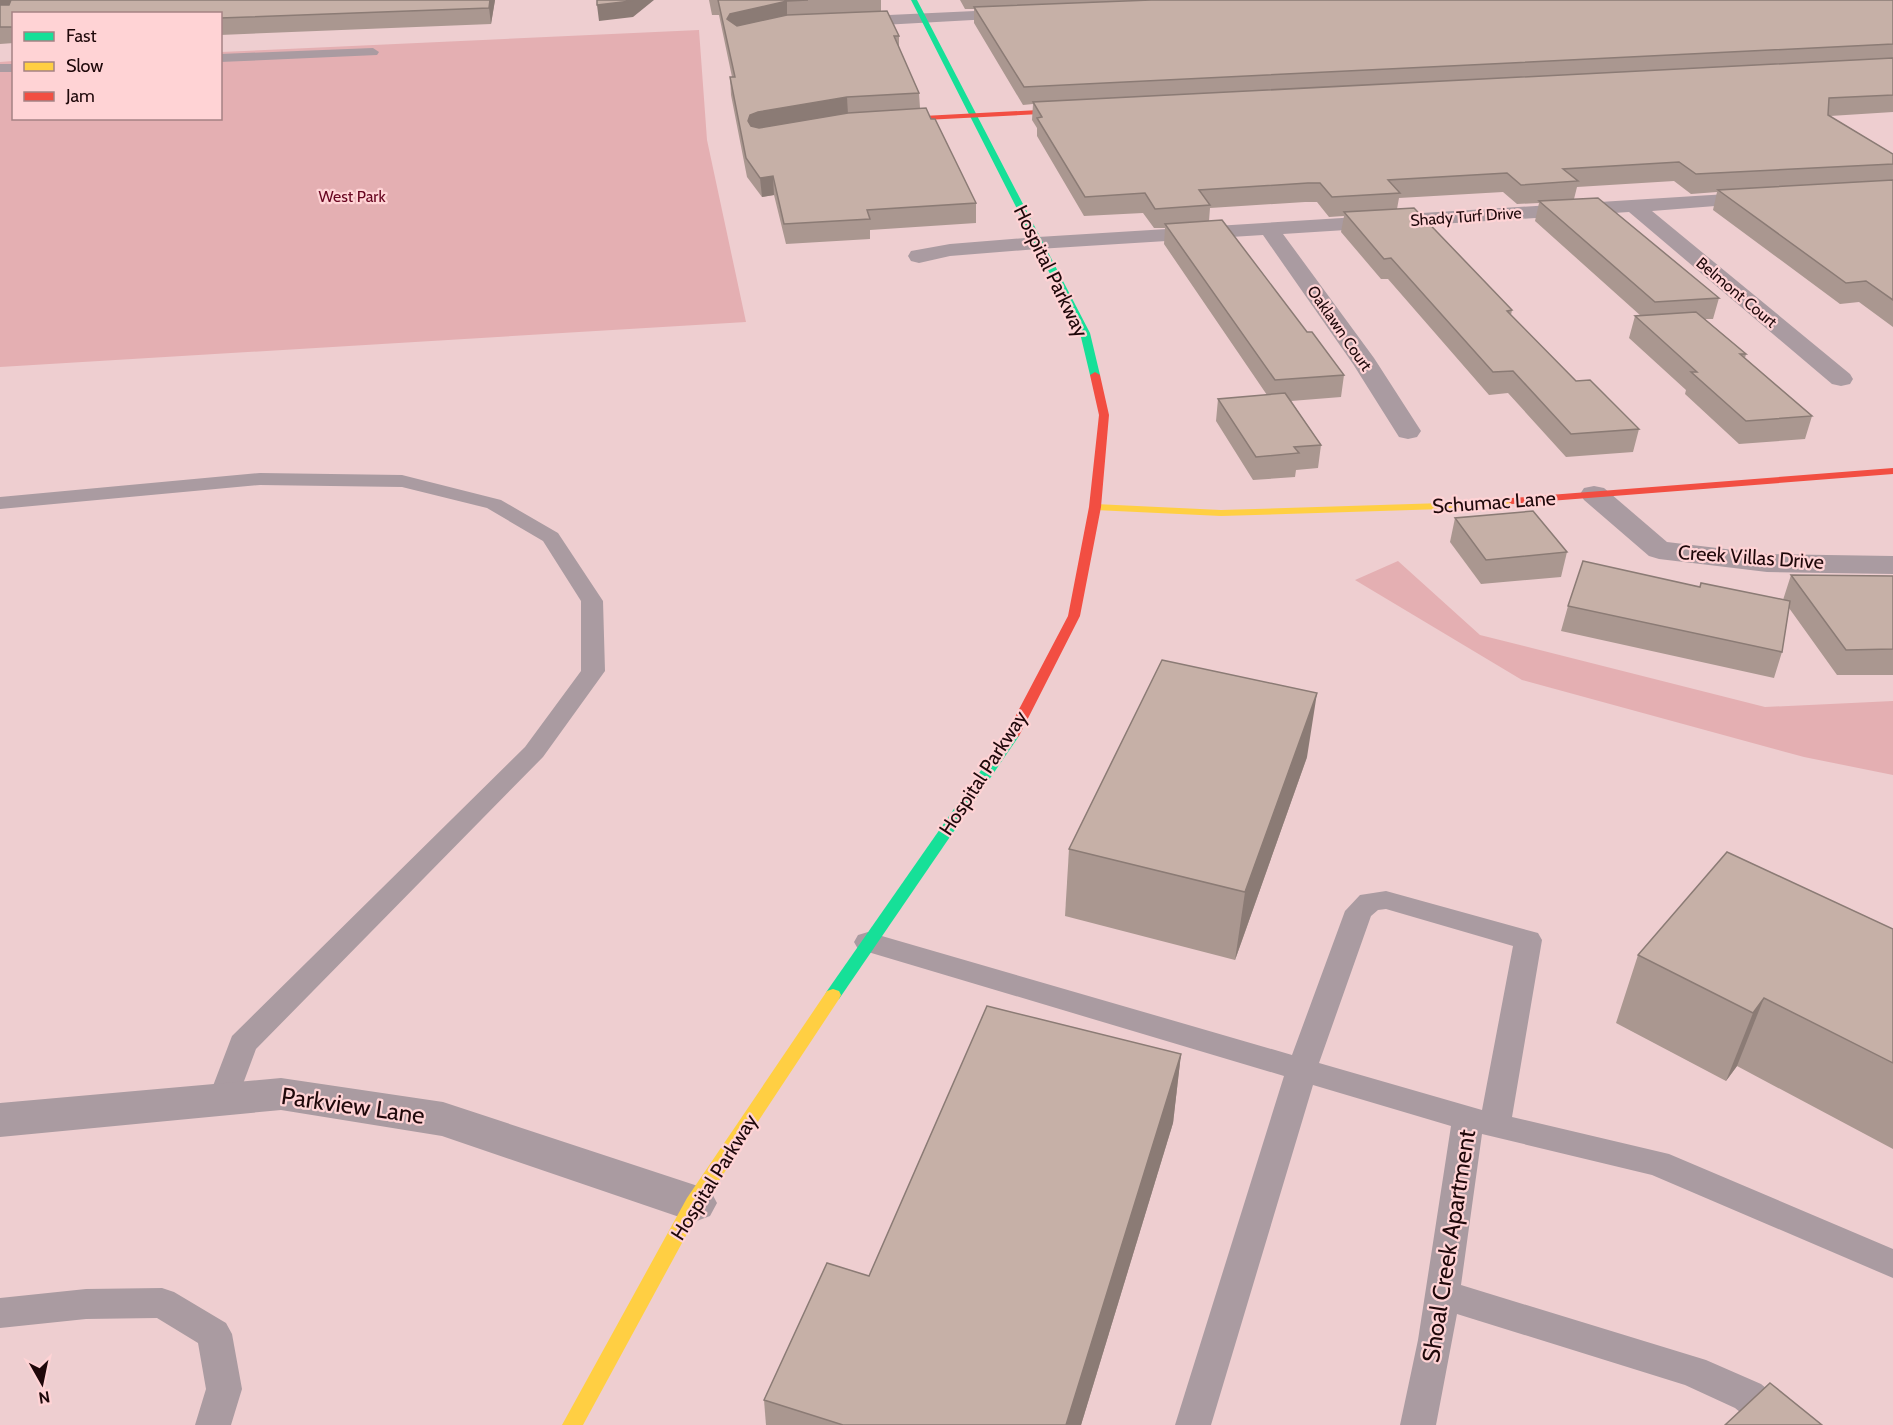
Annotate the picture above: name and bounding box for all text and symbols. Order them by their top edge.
legend [12,12,222,120]
text: Fast [66,25,97,47]
text: Slow [66,55,103,77]
text: Jam [65,85,95,107]
park label: West Park [318,187,386,206]
street label: Hospital Parkway [1009,201,1093,341]
street label: Shady Turf Drive [1410,203,1522,230]
street label: Belmont Court [1692,253,1781,332]
street label: Oaklawn Court [1303,282,1376,375]
street label: Schumac Lane [1431,486,1557,518]
street label: Creek Villas Drive [1677,540,1825,574]
street label: Hospital Parkway [934,706,1032,840]
street label: Parkview Lane [280,1081,427,1130]
street label: Hospital Parkway [666,1110,762,1244]
street label: Shoal Creek Apartment [1416,1127,1481,1364]
north arrow [12,1353,72,1413]
text: N [37,1387,51,1408]

